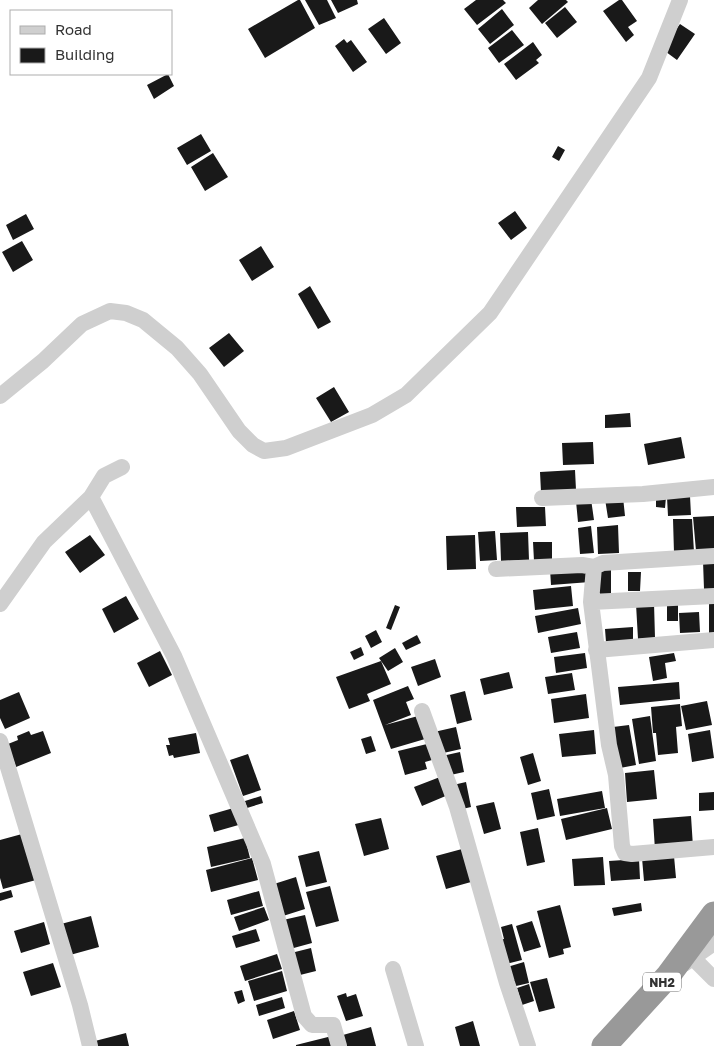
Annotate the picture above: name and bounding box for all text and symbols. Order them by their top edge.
legend [10,10,172,75]
text: Road [55,20,92,38]
text: Building [55,45,115,63]
road number: NH2 [643,972,681,992]

